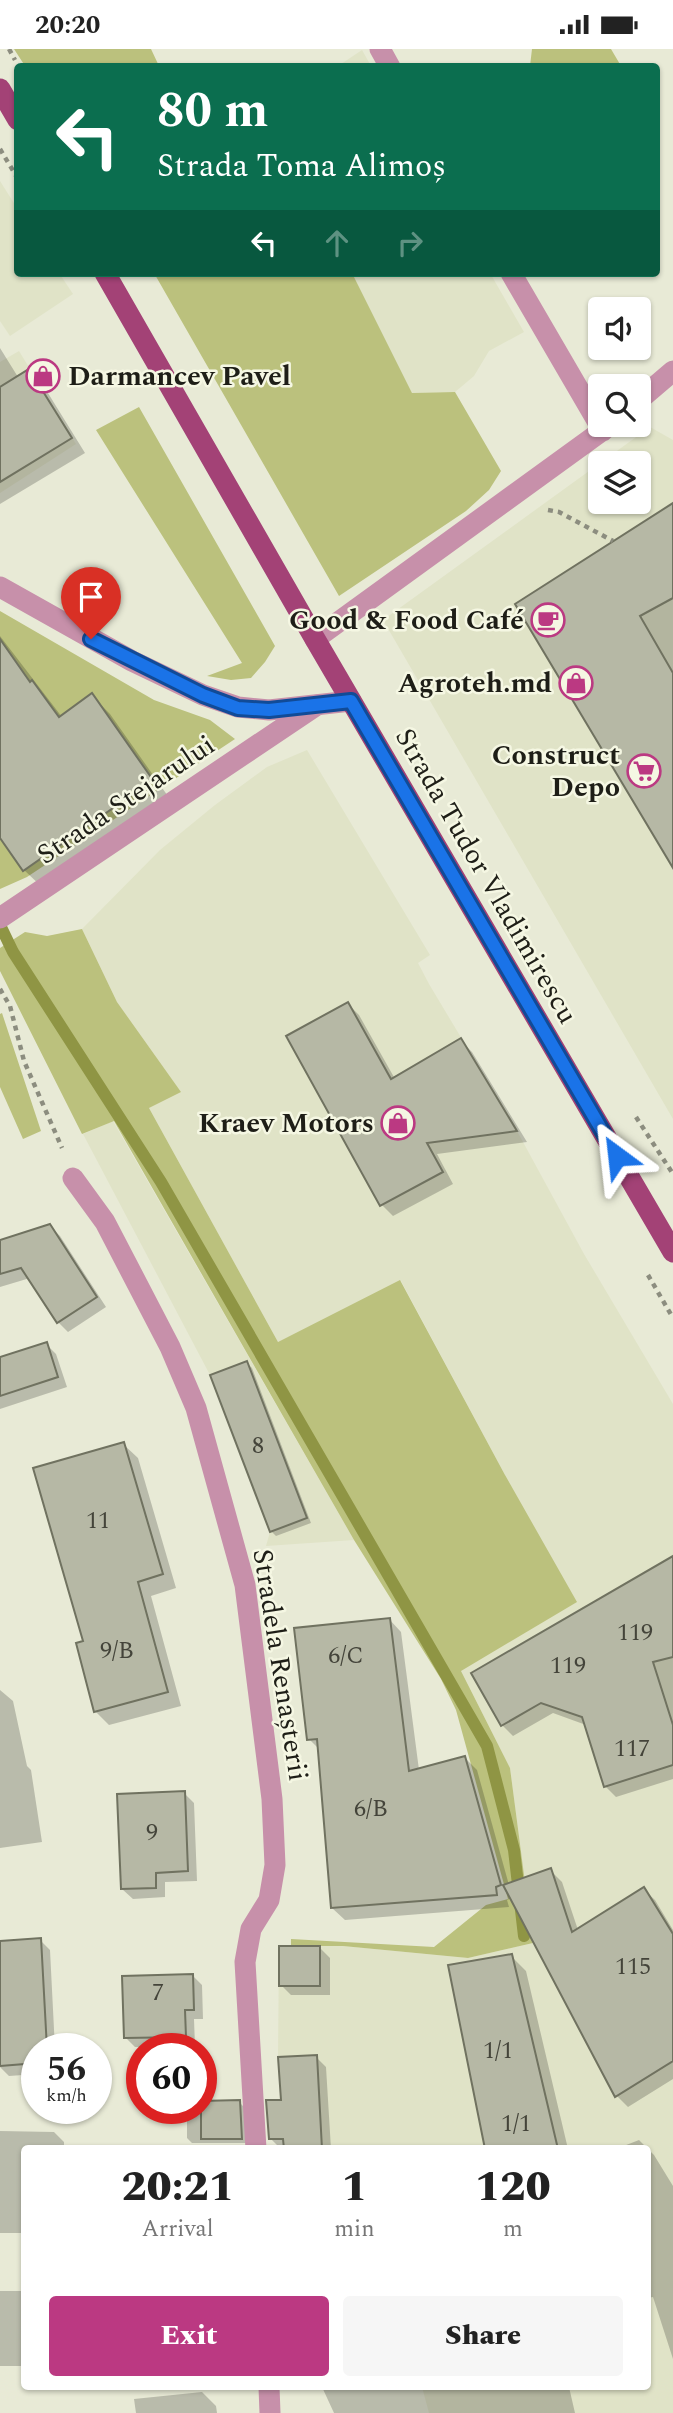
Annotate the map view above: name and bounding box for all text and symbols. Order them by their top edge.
text: 20:20 [35,5,100,45]
text: 80 m [157,74,268,149]
icon: left [42,91,133,182]
text: Strada Toma Alimoș [157,142,446,191]
icon: left [245,224,283,262]
icon: ahead [318,224,356,262]
icon: right [391,224,429,262]
map controls [588,297,651,514]
button: sound [588,297,651,360]
place label: Darmancev Pavel [68,355,291,398]
shop icon: Darmancev Pavel [24,357,62,395]
button: search [588,374,651,437]
button: layers [588,451,651,514]
pin [61,567,121,639]
icon: arrive [72,578,110,616]
place label: Good & Food Café [289,599,524,642]
cafe icon: Good & Food Café [529,601,567,639]
place label: Agroteh.md [398,662,552,705]
shop icon: Agroteh.md [557,664,595,702]
street label: Strada Tudor Vladimirescu [383,720,589,1032]
street label: Strada Stejarului [28,724,224,876]
place label: Construct Depo [492,734,620,809]
supermarket icon: Construct Depo [625,752,663,790]
place label: Kraev Motors [198,1102,374,1145]
shop icon: Kraev Motors [379,1104,417,1142]
position arrow [580,1119,654,1193]
house number: 8 [252,1428,264,1464]
house number: 11 [86,1503,110,1539]
street label: Stradela Renașterii [240,1546,320,1784]
house number: 119 [617,1615,653,1651]
house number: 9/B [100,1633,134,1669]
house number: 6/C [328,1638,364,1674]
house number: 119 [550,1648,586,1684]
house number: 117 [614,1731,650,1767]
house number: 6/B [354,1791,388,1827]
house number: 9 [146,1815,158,1851]
house number: 115 [615,1949,651,1985]
house number: 7 [152,1975,164,2011]
speed limit sign: 60 [126,2033,217,2124]
house number: 1/1 [483,2033,513,2069]
text: 56 [47,2043,86,2096]
text: km/h [46,2082,87,2109]
house number: 1/1 [501,2106,531,2142]
text: 20:21 [121,2156,234,2219]
text: 1 [342,2156,367,2219]
text: 120 [475,2156,551,2219]
text: Arrival [142,2212,214,2247]
text: min [334,2212,375,2247]
text: m [503,2212,523,2247]
button: Exit [49,2296,329,2376]
button: Share [343,2296,623,2376]

